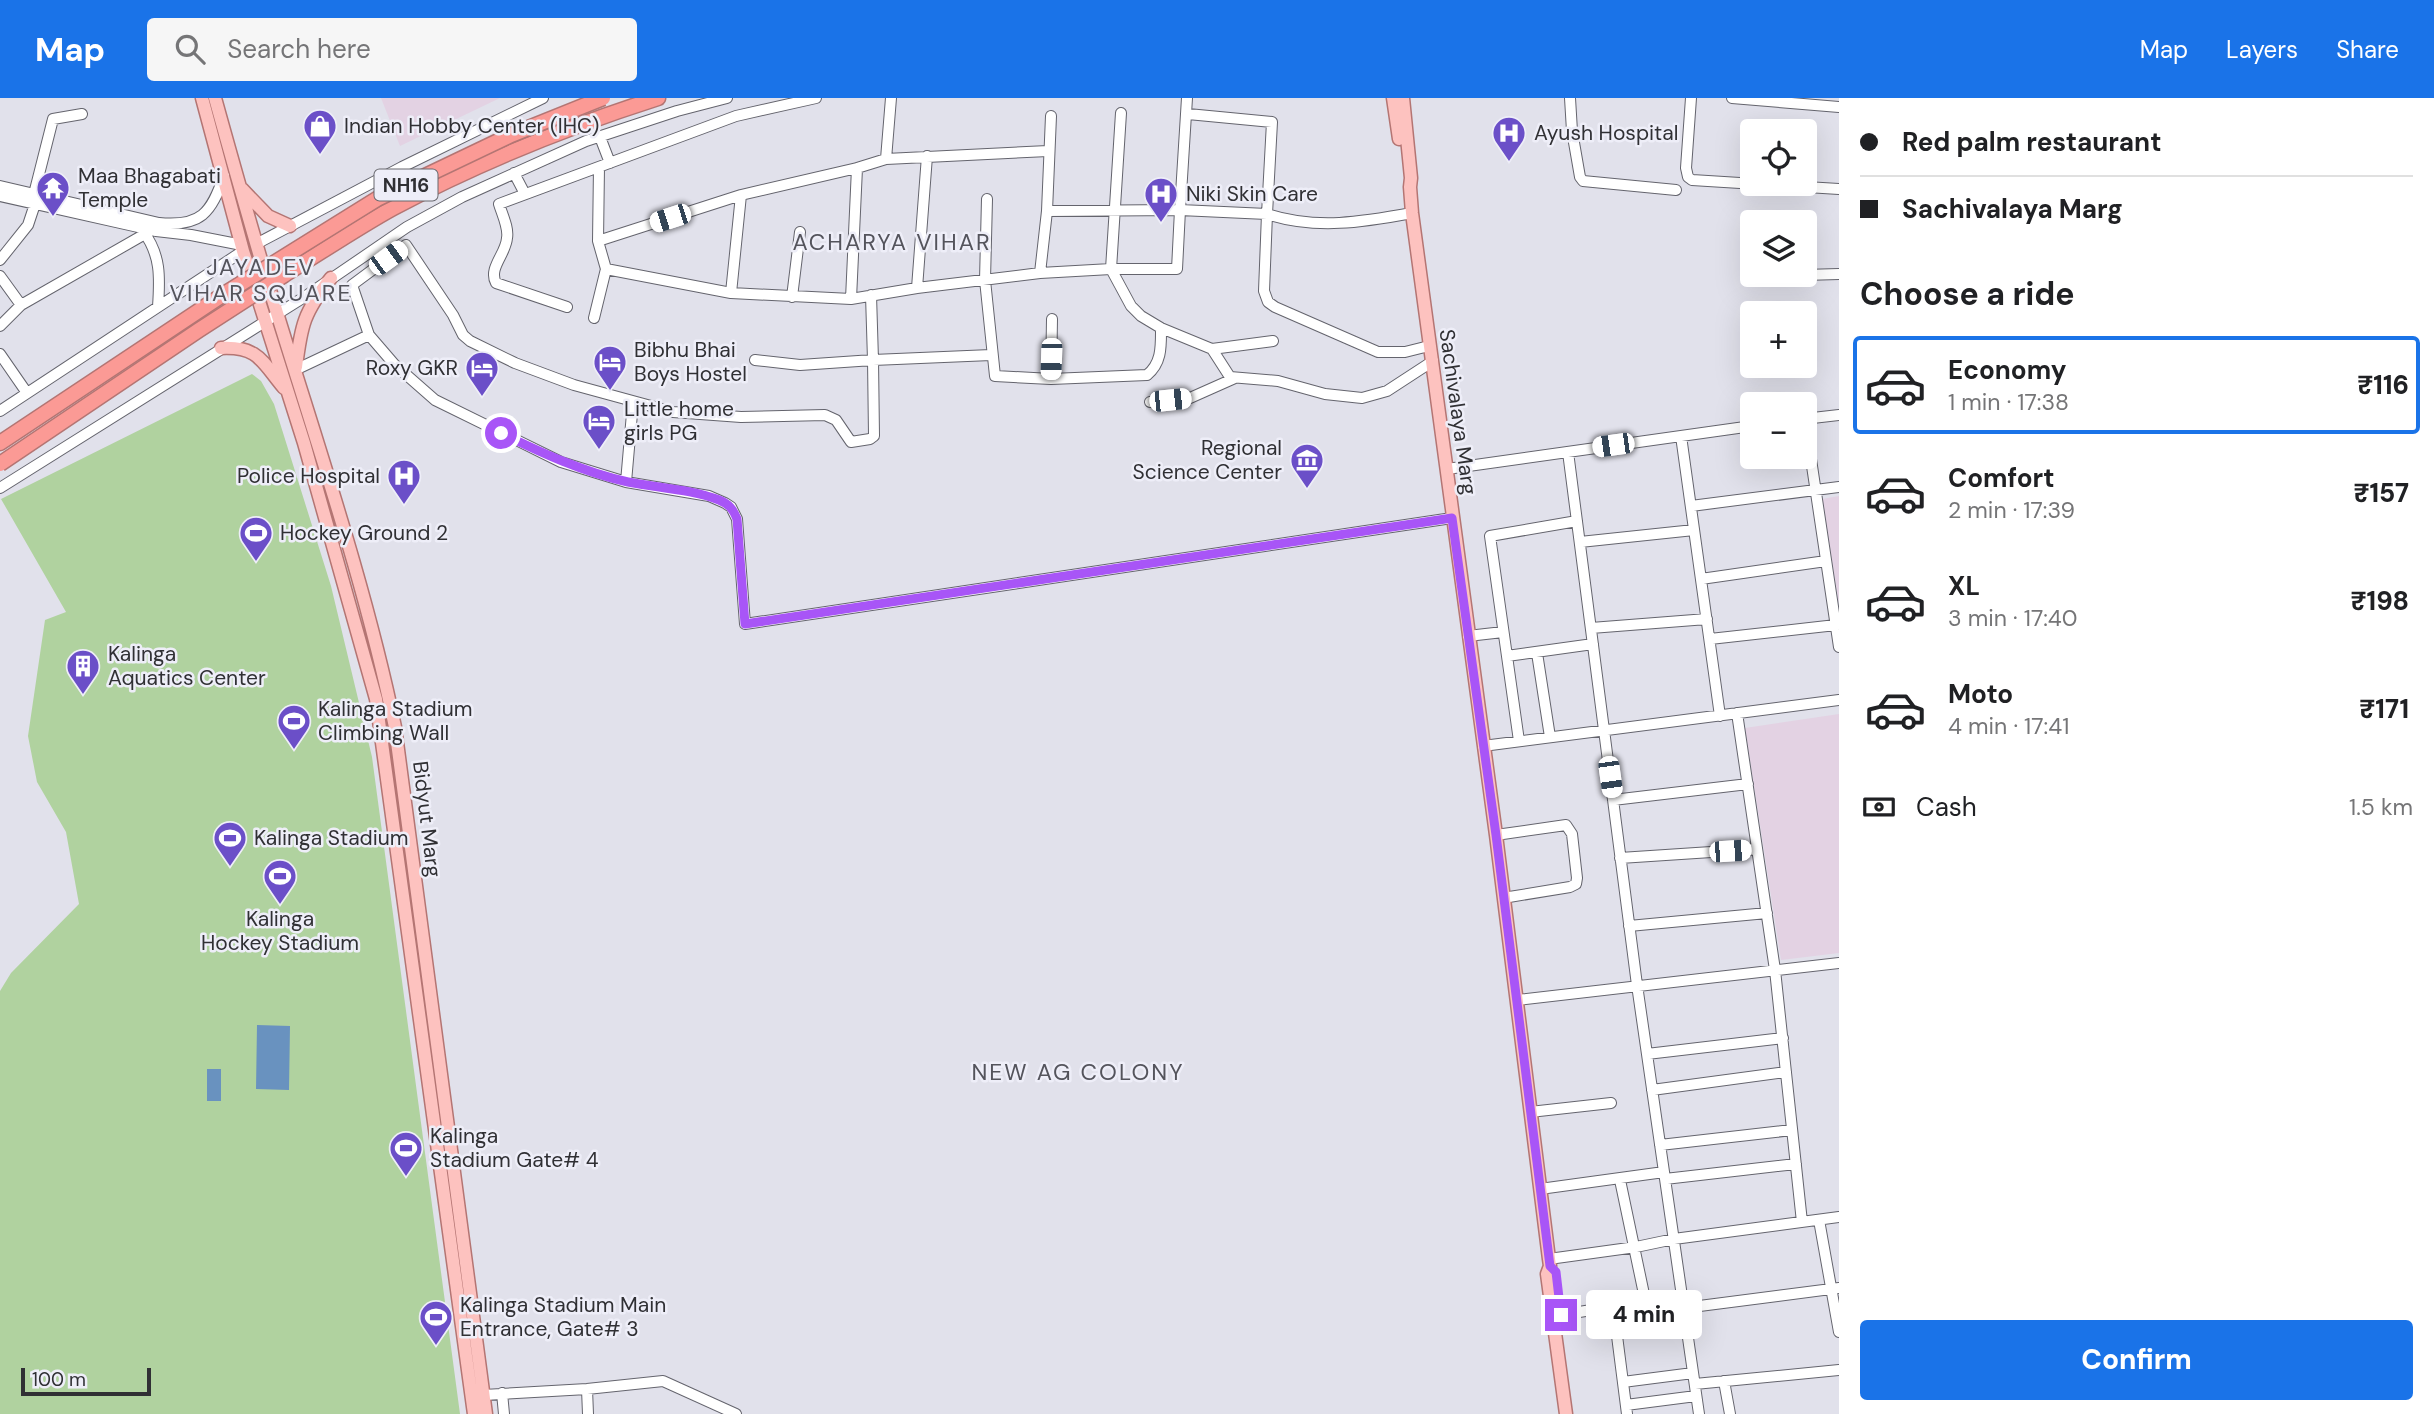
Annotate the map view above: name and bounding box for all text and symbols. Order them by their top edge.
search box [147,18,637,81]
text: Map [35,28,105,71]
icon: search [171,30,209,68]
text: Search here [227,32,371,66]
text: Map [2140,34,2188,65]
text: Layers [2226,34,2298,65]
text: Share [2336,34,2399,65]
shop icon: Indian Hobby Center (IHC) [301,107,339,156]
place label: Indian Hobby Center (IHC) [344,112,599,140]
hospital icon: Ayush Hospital [1490,114,1528,163]
place label: Ayush Hospital [1534,119,1678,147]
map controls [1740,119,1817,469]
button: locate [1740,119,1817,196]
text: Red palm restaurant [1902,125,2161,159]
place label: Maa Bhagabati Temple [78,162,221,214]
temple icon: Maa Bhagabati Temple [34,169,72,218]
road number: NH16 [374,170,438,200]
hospital icon: Niki Skin Care [1142,175,1180,224]
place label: Niki Skin Care [1186,180,1318,208]
text: Sachivalaya Marg [1902,192,2123,226]
car [647,202,694,234]
button: layers [1740,210,1817,287]
district label: ACHARYA VIHAR [792,227,992,257]
car [365,237,412,279]
district label: JAYADEV VIHAR SQUARE [170,252,352,308]
text: Choose a ride [1860,273,2075,315]
button: + [1740,301,1817,378]
street label: Sachivalaya Marg [1433,327,1484,497]
place label: Bibhu Bhai Boys Hostel [634,336,747,388]
car [1040,338,1063,380]
hotel icon: Bibhu Bhai Boys Hostel [591,343,629,392]
hotel icon: Roxy GKR [463,349,501,398]
text: Economy [1948,353,2066,387]
place label: Roxy GKR [366,354,458,382]
icon: car [1864,354,1927,417]
text: ₹116 [2357,368,2409,402]
car [1149,387,1192,413]
text: 1 min · 17:38 [1948,387,2069,417]
button: − [1740,392,1817,469]
place label: Little home girls PG [624,395,734,447]
hotel icon: Little home girls PG [580,402,618,451]
route start [485,417,517,449]
car [1591,432,1636,458]
place label: Regional Science Center [1133,434,1282,486]
museum icon: Regional Science Center [1288,441,1326,490]
hospital icon: Police Hospital [385,457,423,506]
text: Comfort [1948,461,2054,495]
place label: Police Hospital [237,462,380,490]
icon: car [1864,462,1927,525]
text: ₹157 [2353,476,2409,510]
text: 2 min · 17:39 [1948,495,2075,525]
sports icon: Hockey Ground 2 [237,514,275,563]
place label: Hockey Ground 2 [280,519,448,547]
text: XL [1948,569,1980,603]
icon: car [1864,570,1927,633]
text: ₹198 [2351,584,2409,618]
text: 3 min · 17:40 [1948,603,2078,633]
place label: Kalinga Aquatics Center [108,640,266,692]
building icon: Kalinga Aquatics Center [64,647,102,696]
text: Moto [1948,677,2013,711]
icon: car [1864,678,1927,741]
text: ₹171 [2359,692,2409,726]
place label: Kalinga Stadium Climbing Wall [318,695,473,747]
sports icon: Kalinga Stadium Climbing Wall [275,702,313,751]
text: 4 min · 17:41 [1948,711,2069,741]
car [1597,755,1624,799]
street label: Bidyut Marg [406,759,448,879]
icon: cash [1860,788,1898,826]
text: Cash [1916,790,1977,824]
text: 1.5 km [2349,792,2413,822]
sports icon: Kalinga Stadium [211,819,249,868]
place label: Kalinga Stadium [254,824,409,852]
car [1709,839,1752,863]
sports icon: Kalinga Hockey Stadium [261,857,299,906]
place label: Kalinga Hockey Stadium [201,905,359,957]
district label: NEW AG COLONY [971,1057,1185,1087]
place label: Kalinga Stadium Gate# 4 [430,1122,599,1174]
sports icon: Kalinga Stadium Gate# 4 [387,1129,425,1178]
callout: 4 min [1586,1290,1701,1340]
place label: Kalinga Stadium Main Entrance, Gate# 3 [460,1291,666,1343]
sports icon: Kalinga Stadium Main Entrance, Gate# 3 [417,1298,455,1347]
route end [1545,1299,1577,1331]
text: 4 min [1613,1299,1675,1329]
button: Confirm [1860,1320,2413,1400]
scale bar [21,1365,150,1397]
text: 100 m [32,1367,86,1392]

